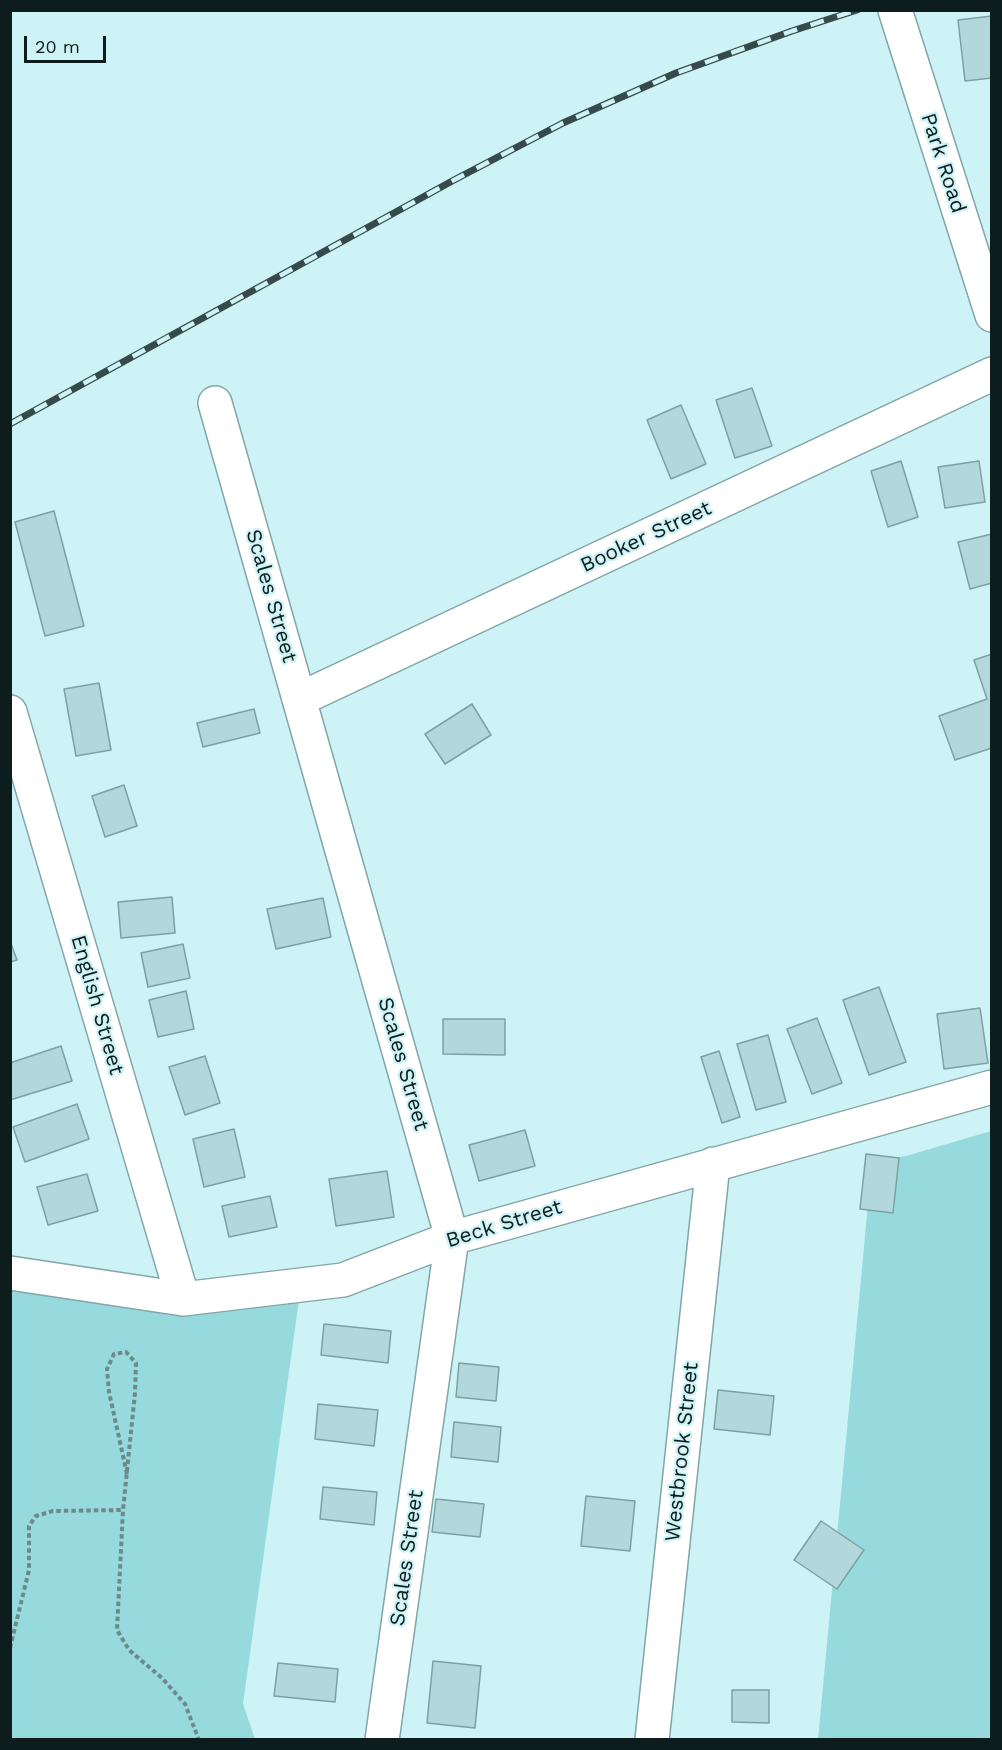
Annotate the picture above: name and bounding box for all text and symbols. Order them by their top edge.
scale bar [27,24,110,62]
text: 20 m [35,36,80,57]
street label: Park Road [915,110,971,216]
street label: Booker Street [577,496,715,578]
street label: Scales Street [240,527,302,665]
street label: English Street [65,932,129,1078]
street label: Scales Street [372,995,434,1133]
street label: Beck Street [443,1194,565,1254]
street label: Westbrook Street [660,1361,704,1543]
street label: Scales Street [385,1488,429,1628]

